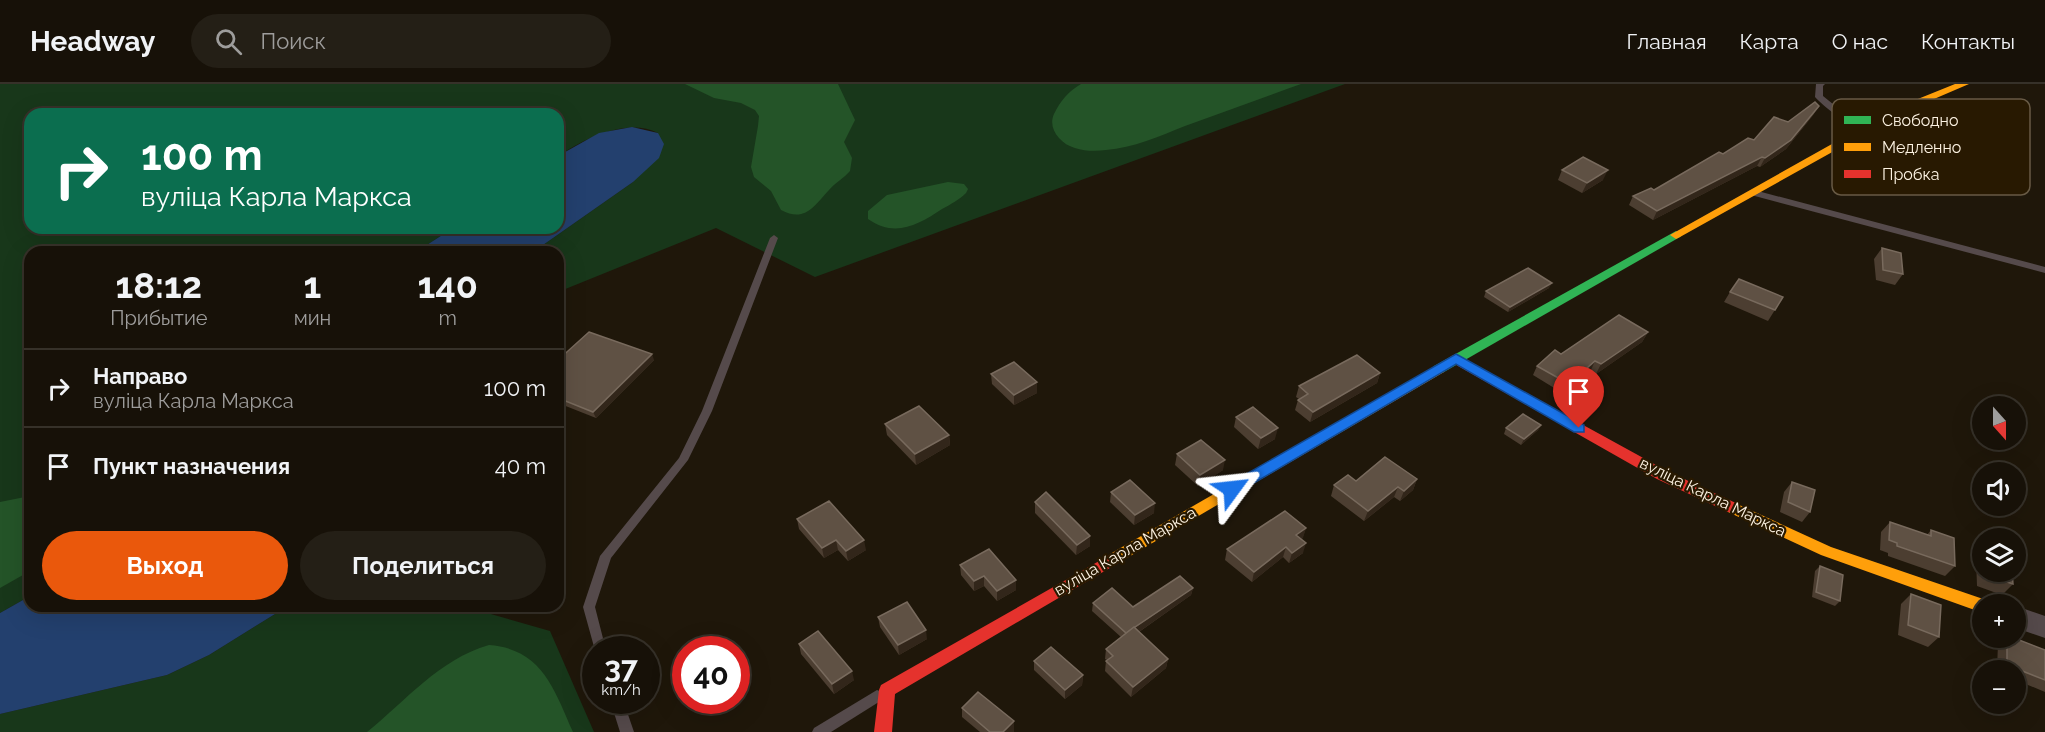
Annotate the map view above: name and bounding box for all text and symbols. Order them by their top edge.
search box [191,14,611,68]
text: Headway [30,25,155,58]
icon: search [212,25,245,58]
text: Поиск [260,28,326,54]
text: Главная [1627,29,1707,54]
text: Карта [1740,29,1799,54]
text: О нас [1832,29,1888,54]
text: Контакты [1921,29,2015,54]
legend [1832,99,2030,195]
text: Свободно [1882,111,1958,130]
text: 100 m [141,131,263,180]
icon: right [42,132,120,210]
text: Медленно [1882,138,1961,157]
text: Пробка [1882,165,1940,184]
text: вуліца Карла Маркса [141,181,412,212]
text: 18:12 [116,264,202,306]
text: 1 [304,264,321,306]
text: 140 [417,264,478,306]
text: Прибытие [110,306,208,330]
text: мин [294,306,331,330]
text: m [438,306,457,330]
text: Направо [93,363,187,389]
pin [1553,366,1604,428]
icon: right [42,372,75,405]
text: 100 m [484,375,546,401]
icon: arrive [1562,375,1595,408]
text: вуліца Карла Маркса [93,389,294,413]
north arrow [1972,396,2026,450]
map controls [1972,396,2026,714]
icon: arrive [42,450,75,483]
text: Пункт назначения [93,453,290,479]
text: 40 m [495,453,546,479]
street label: вуліца Карла Маркса [1637,453,1789,541]
position arrow [1200,457,1264,521]
button: sound [1972,462,2026,516]
street label: вуліца Карла Маркса [1051,503,1199,599]
button: layers [1972,528,2026,582]
button: Выход [42,531,288,600]
button: Поделиться [300,531,546,600]
button: + [1972,594,2026,648]
speed limit sign: 40 [672,636,750,714]
text: 37 [604,650,638,685]
button: − [1972,660,2026,714]
text: km/h [601,681,641,699]

